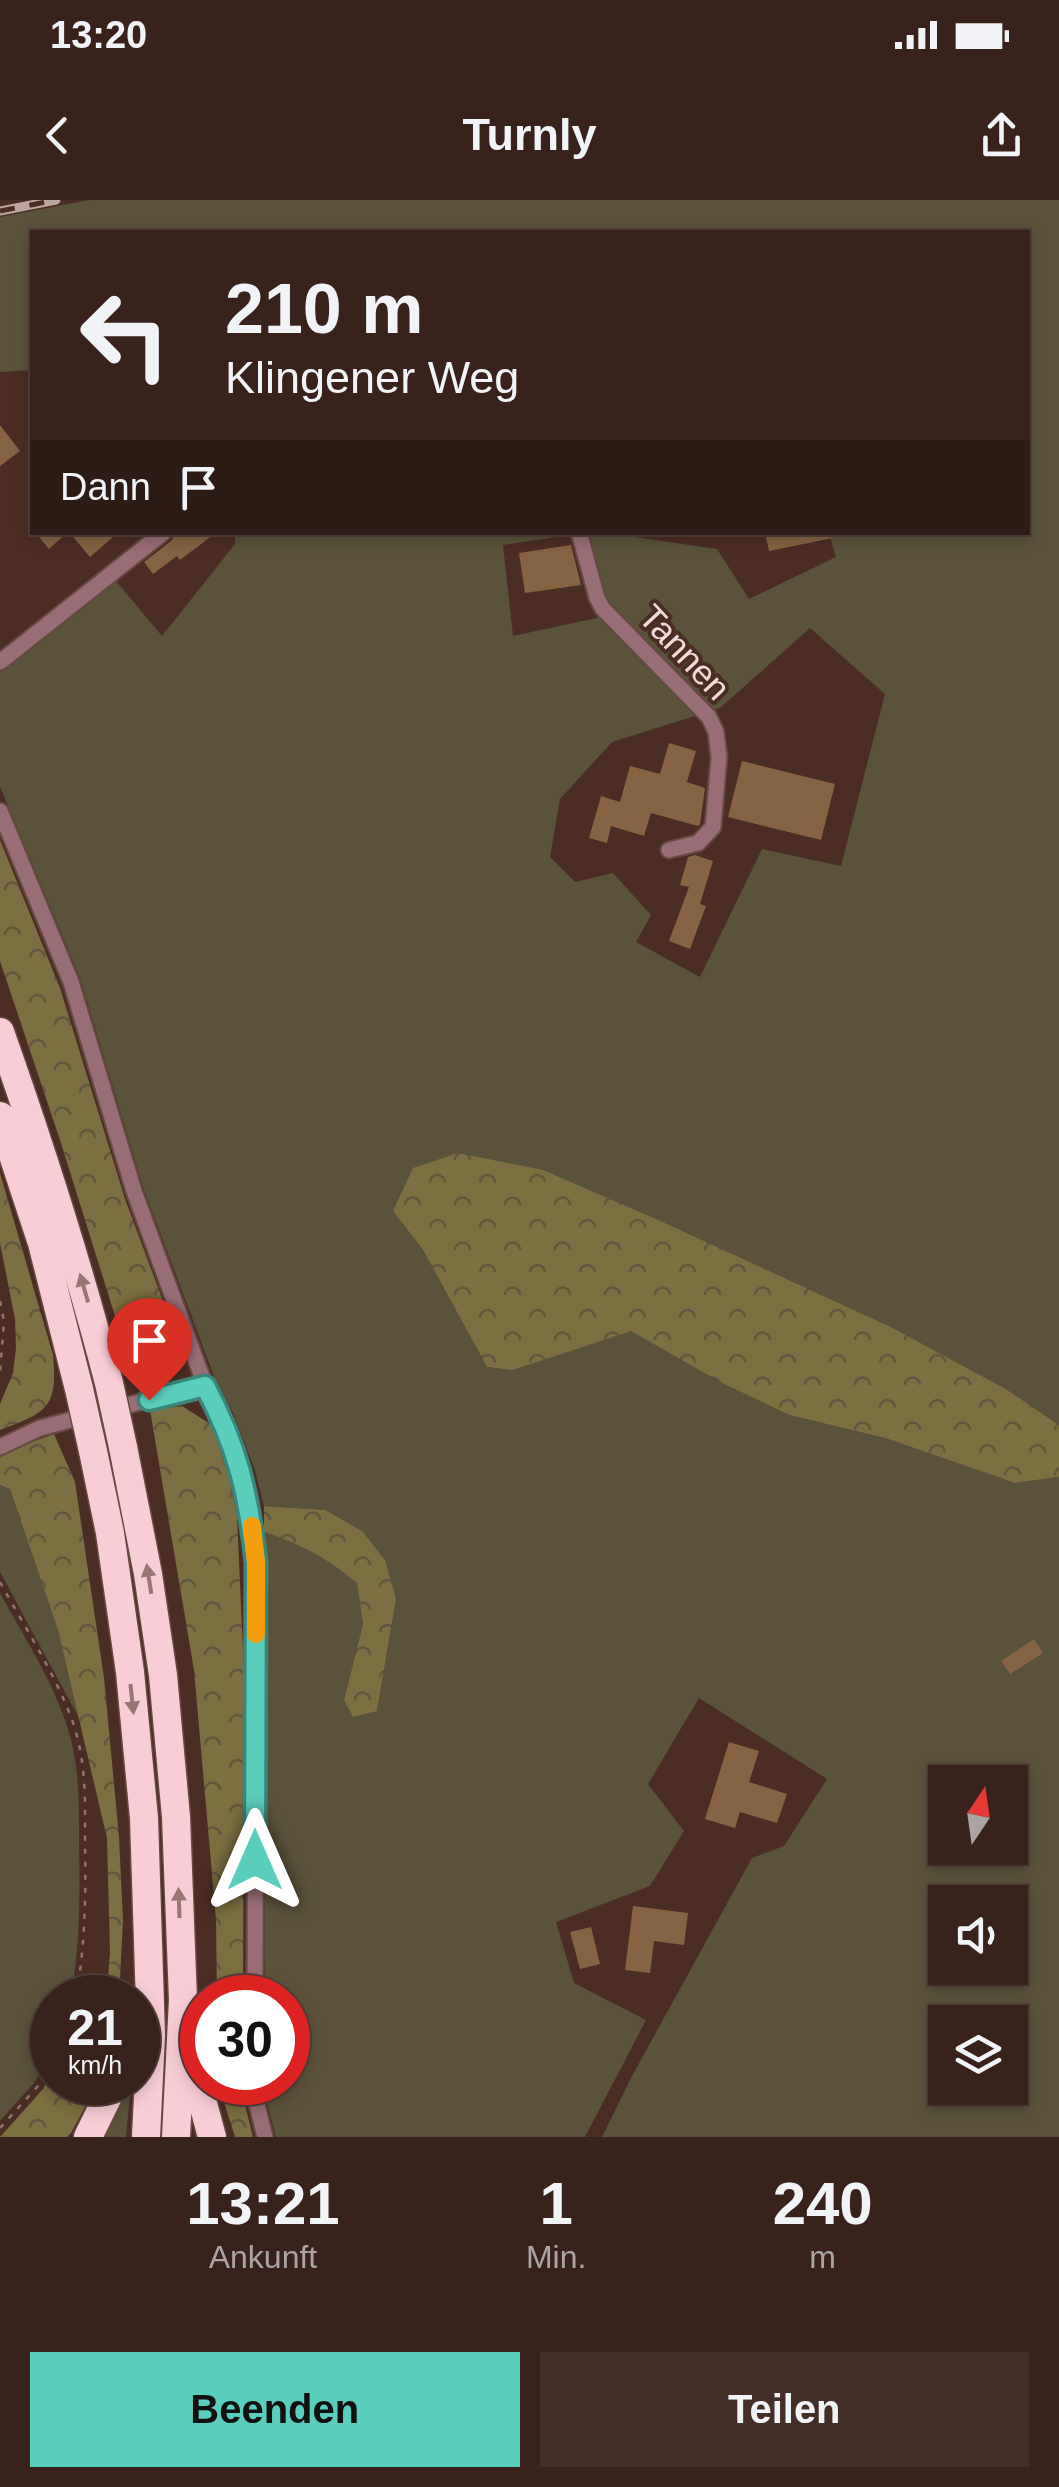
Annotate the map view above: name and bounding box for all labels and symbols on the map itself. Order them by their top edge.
street label: Tannen [632,597,738,707]
one-way arrow [76,1273,91,1303]
pin [107,1298,192,1401]
one-way arrow [141,1563,156,1594]
one-way arrow [125,1684,141,1716]
north arrow [928,1765,1028,1865]
position arrow [203,1808,307,1912]
one-way arrow [170,1886,186,1918]
speed limit sign: 30 [180,1975,310,2105]

